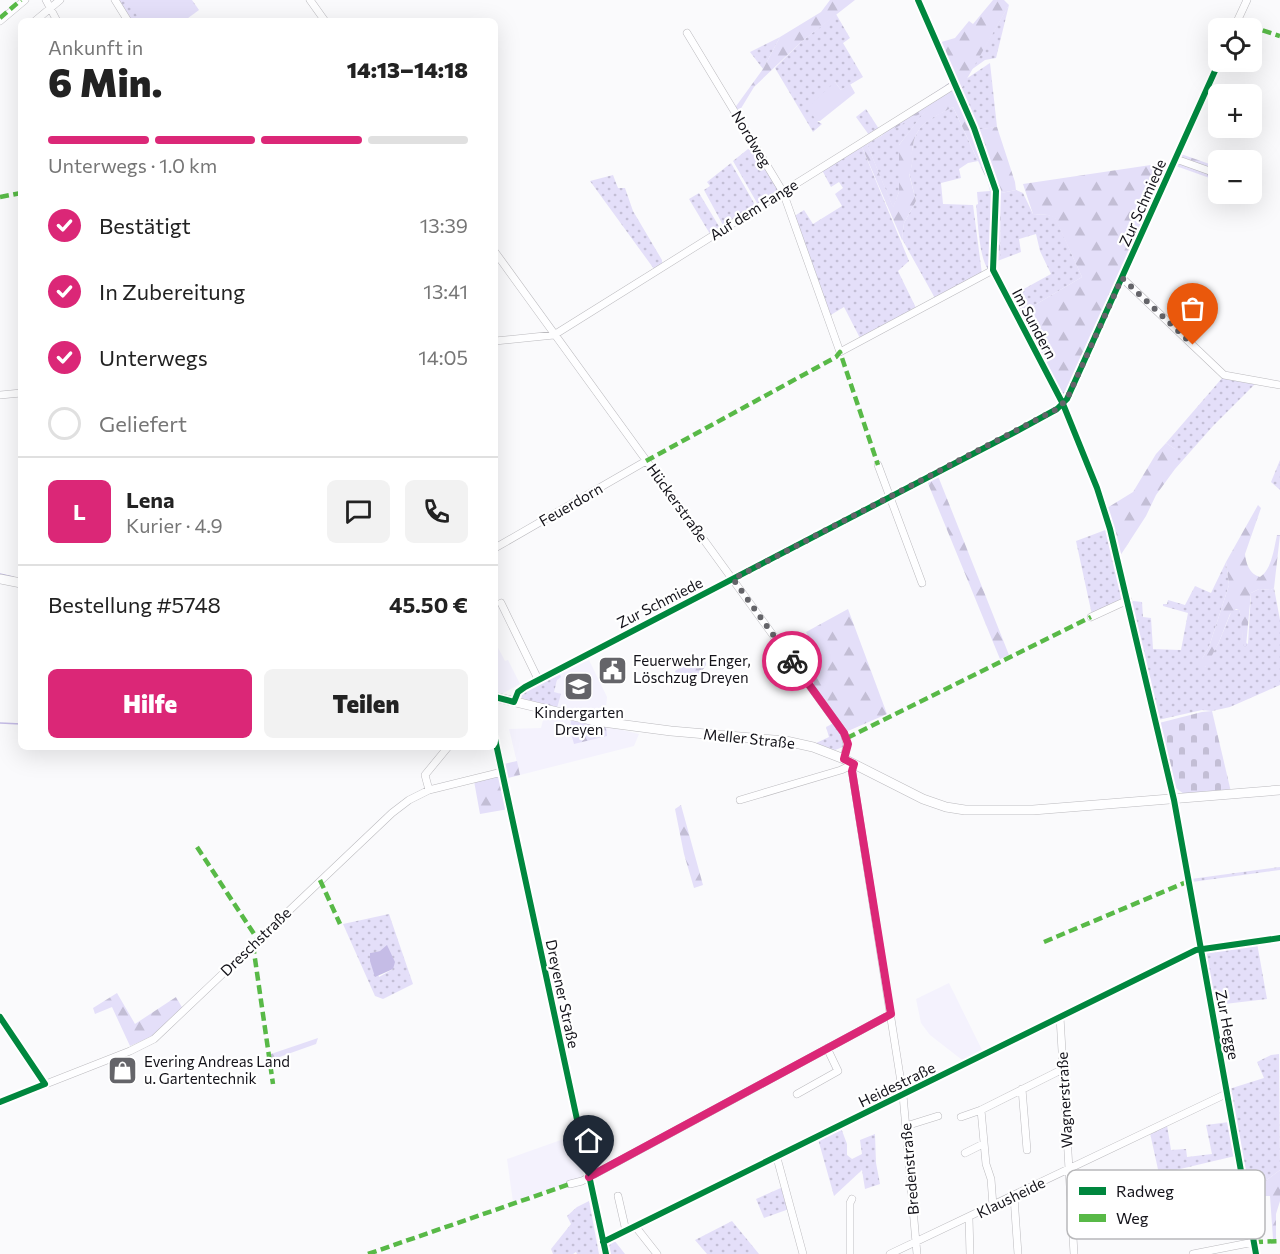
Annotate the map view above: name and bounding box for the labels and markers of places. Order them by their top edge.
pin [1167,283,1218,345]
place label: Feuerwehr Enger, Löschzug Dreyen [633,651,751,686]
public building icon: Feuerwehr Enger, Löschzug Dreyen [596,654,628,686]
school or university icon: Kindergarten Dreyen [563,670,595,702]
place label: Kindergarten Dreyen [534,703,624,738]
place label: Evering Andreas Land u. Gartentechnik [144,1052,290,1087]
shop icon: Evering Andreas Land u. Gartentechnik [107,1055,139,1087]
pin [563,1115,614,1177]

